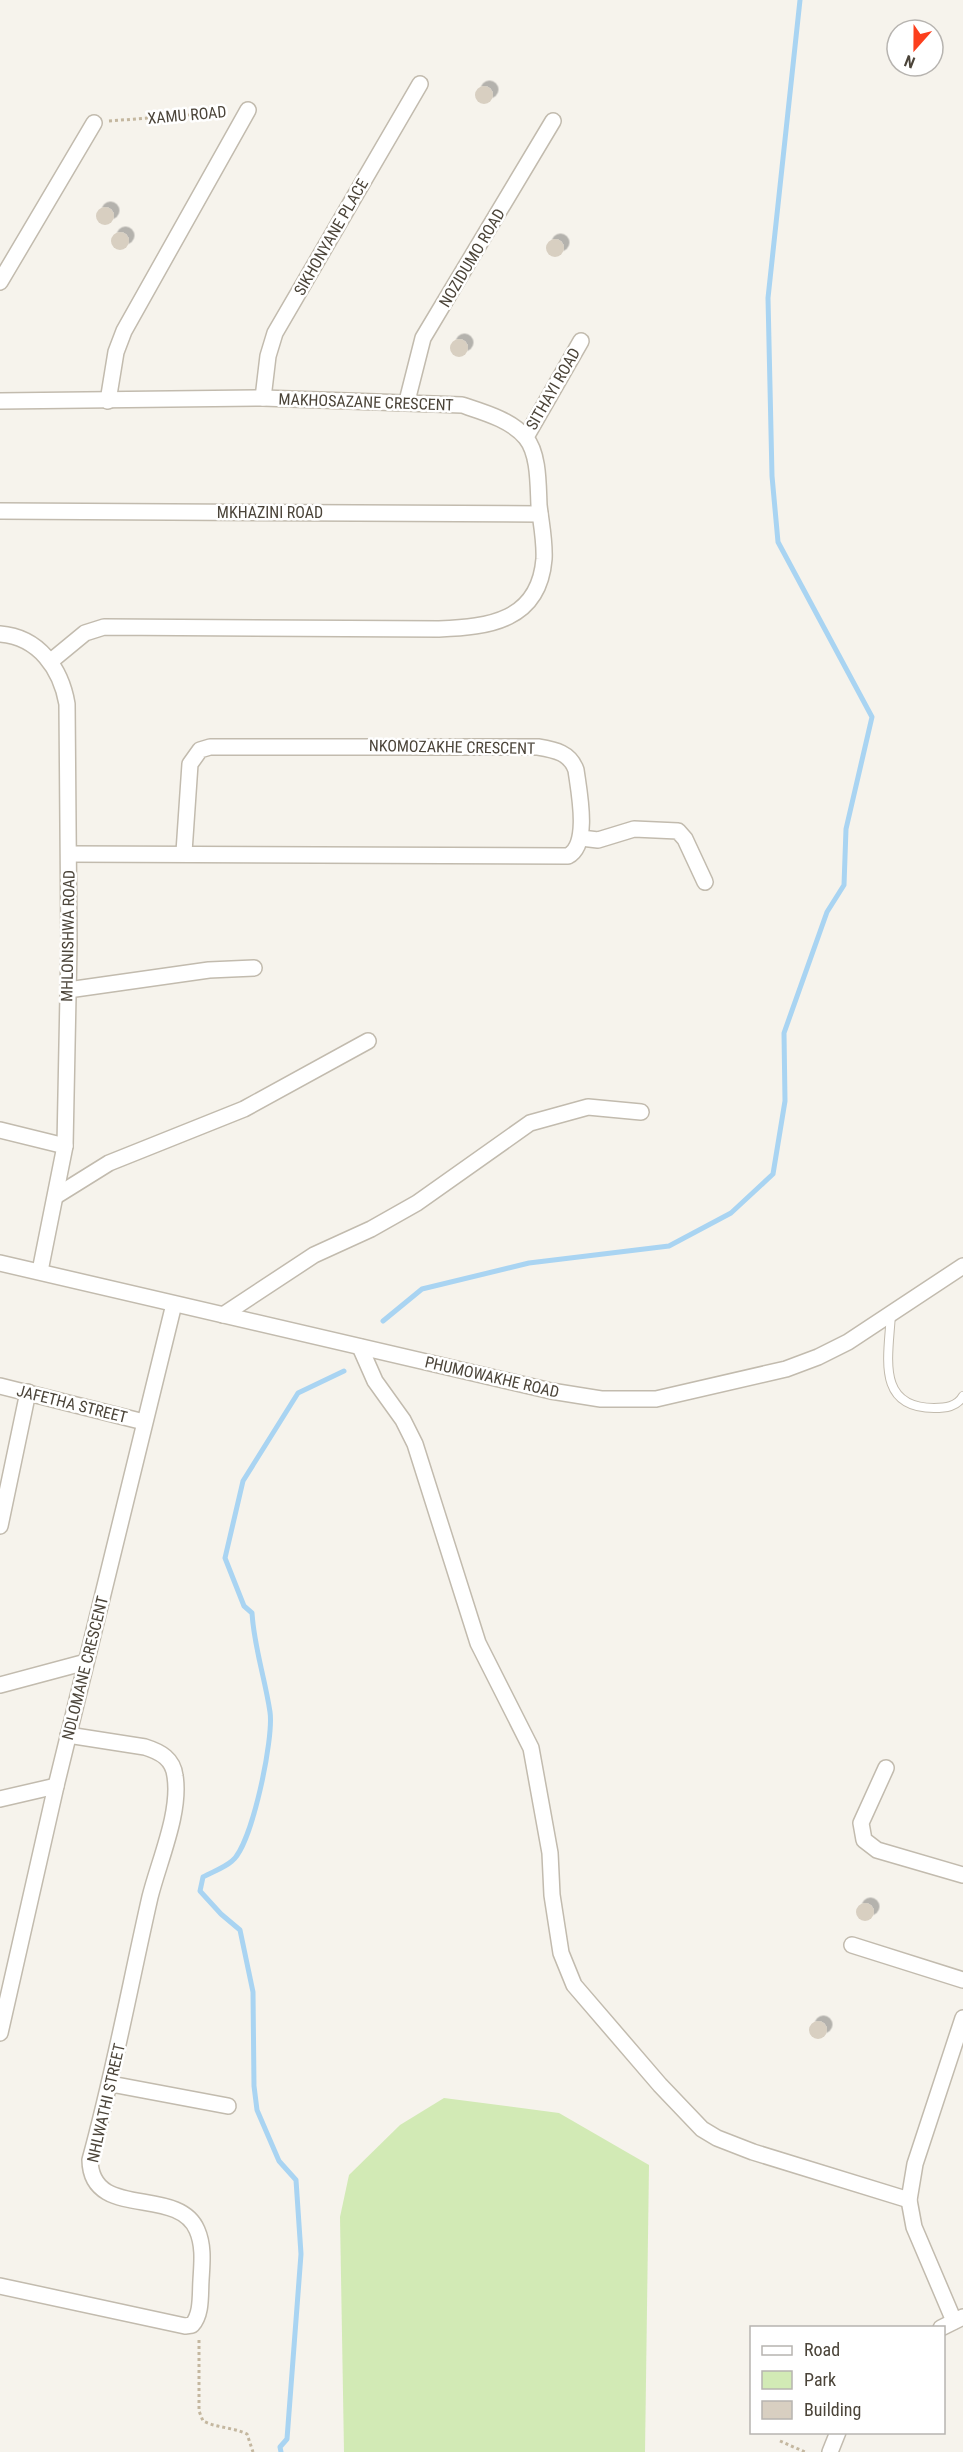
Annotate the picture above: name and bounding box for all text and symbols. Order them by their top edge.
north arrow [885,18,945,78]
text: N [902,51,918,72]
street label: XAMU ROAD [147,102,227,128]
street label: SIKHONYANE PLACE [290,175,372,299]
street label: NOZIDUMO ROAD [435,205,509,311]
street label: SITHAYI ROAD [522,345,584,433]
street label: MAKHOSAZANE CRESCENT [278,389,454,415]
street label: MKHAZINI ROAD [217,503,323,522]
street label: NKOMOZAKHE CRESCENT [369,736,535,758]
street label: MHLONISHWA ROAD [57,870,79,1002]
street label: PHUMOWAKHE ROAD [423,1352,561,1402]
street label: JAFETHA STREET [15,1381,129,1427]
street label: NDLOMANE CRESCENT [58,1594,112,1742]
street label: NHLWATHI STREET [83,2042,129,2164]
legend [750,2326,945,2434]
text: Road [804,2339,840,2360]
text: Park [804,2369,836,2390]
text: Building [804,2399,861,2420]

